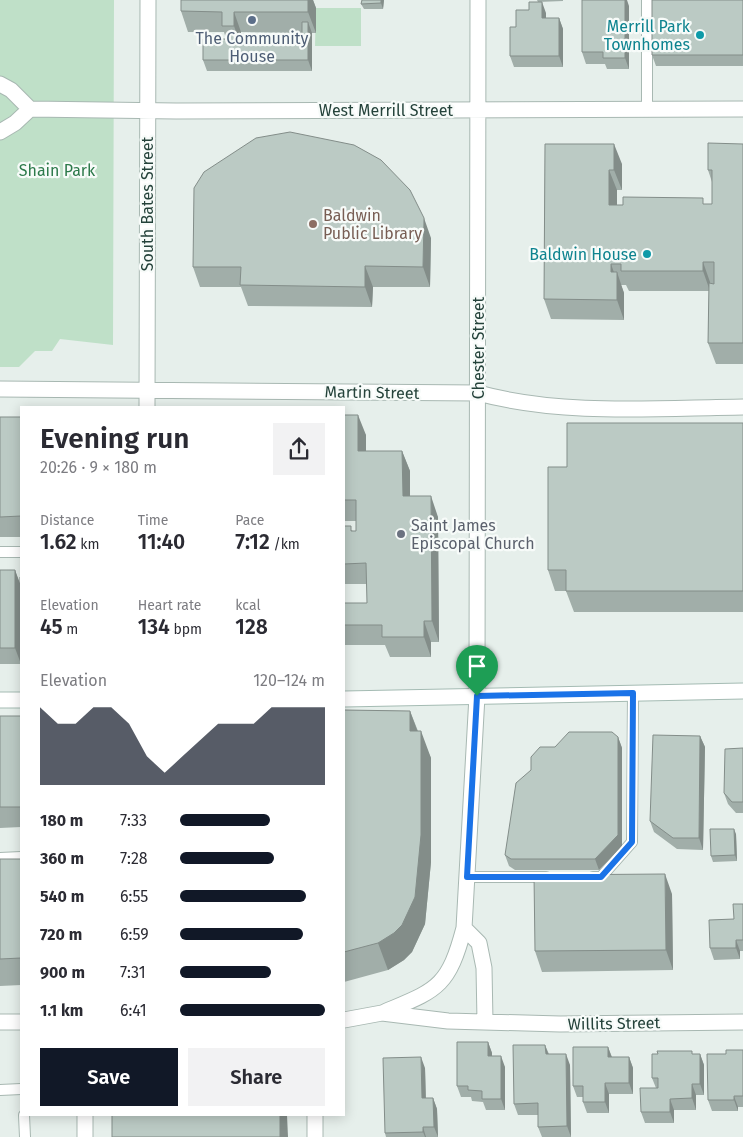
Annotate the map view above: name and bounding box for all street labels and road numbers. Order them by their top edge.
street label: West Merrill Street [319,101,453,120]
street label: South Bates Street [138,136,157,271]
street label: Chester Street [469,297,488,399]
street label: Martin Street [325,382,420,403]
street label: Willits Street [568,1013,661,1034]

